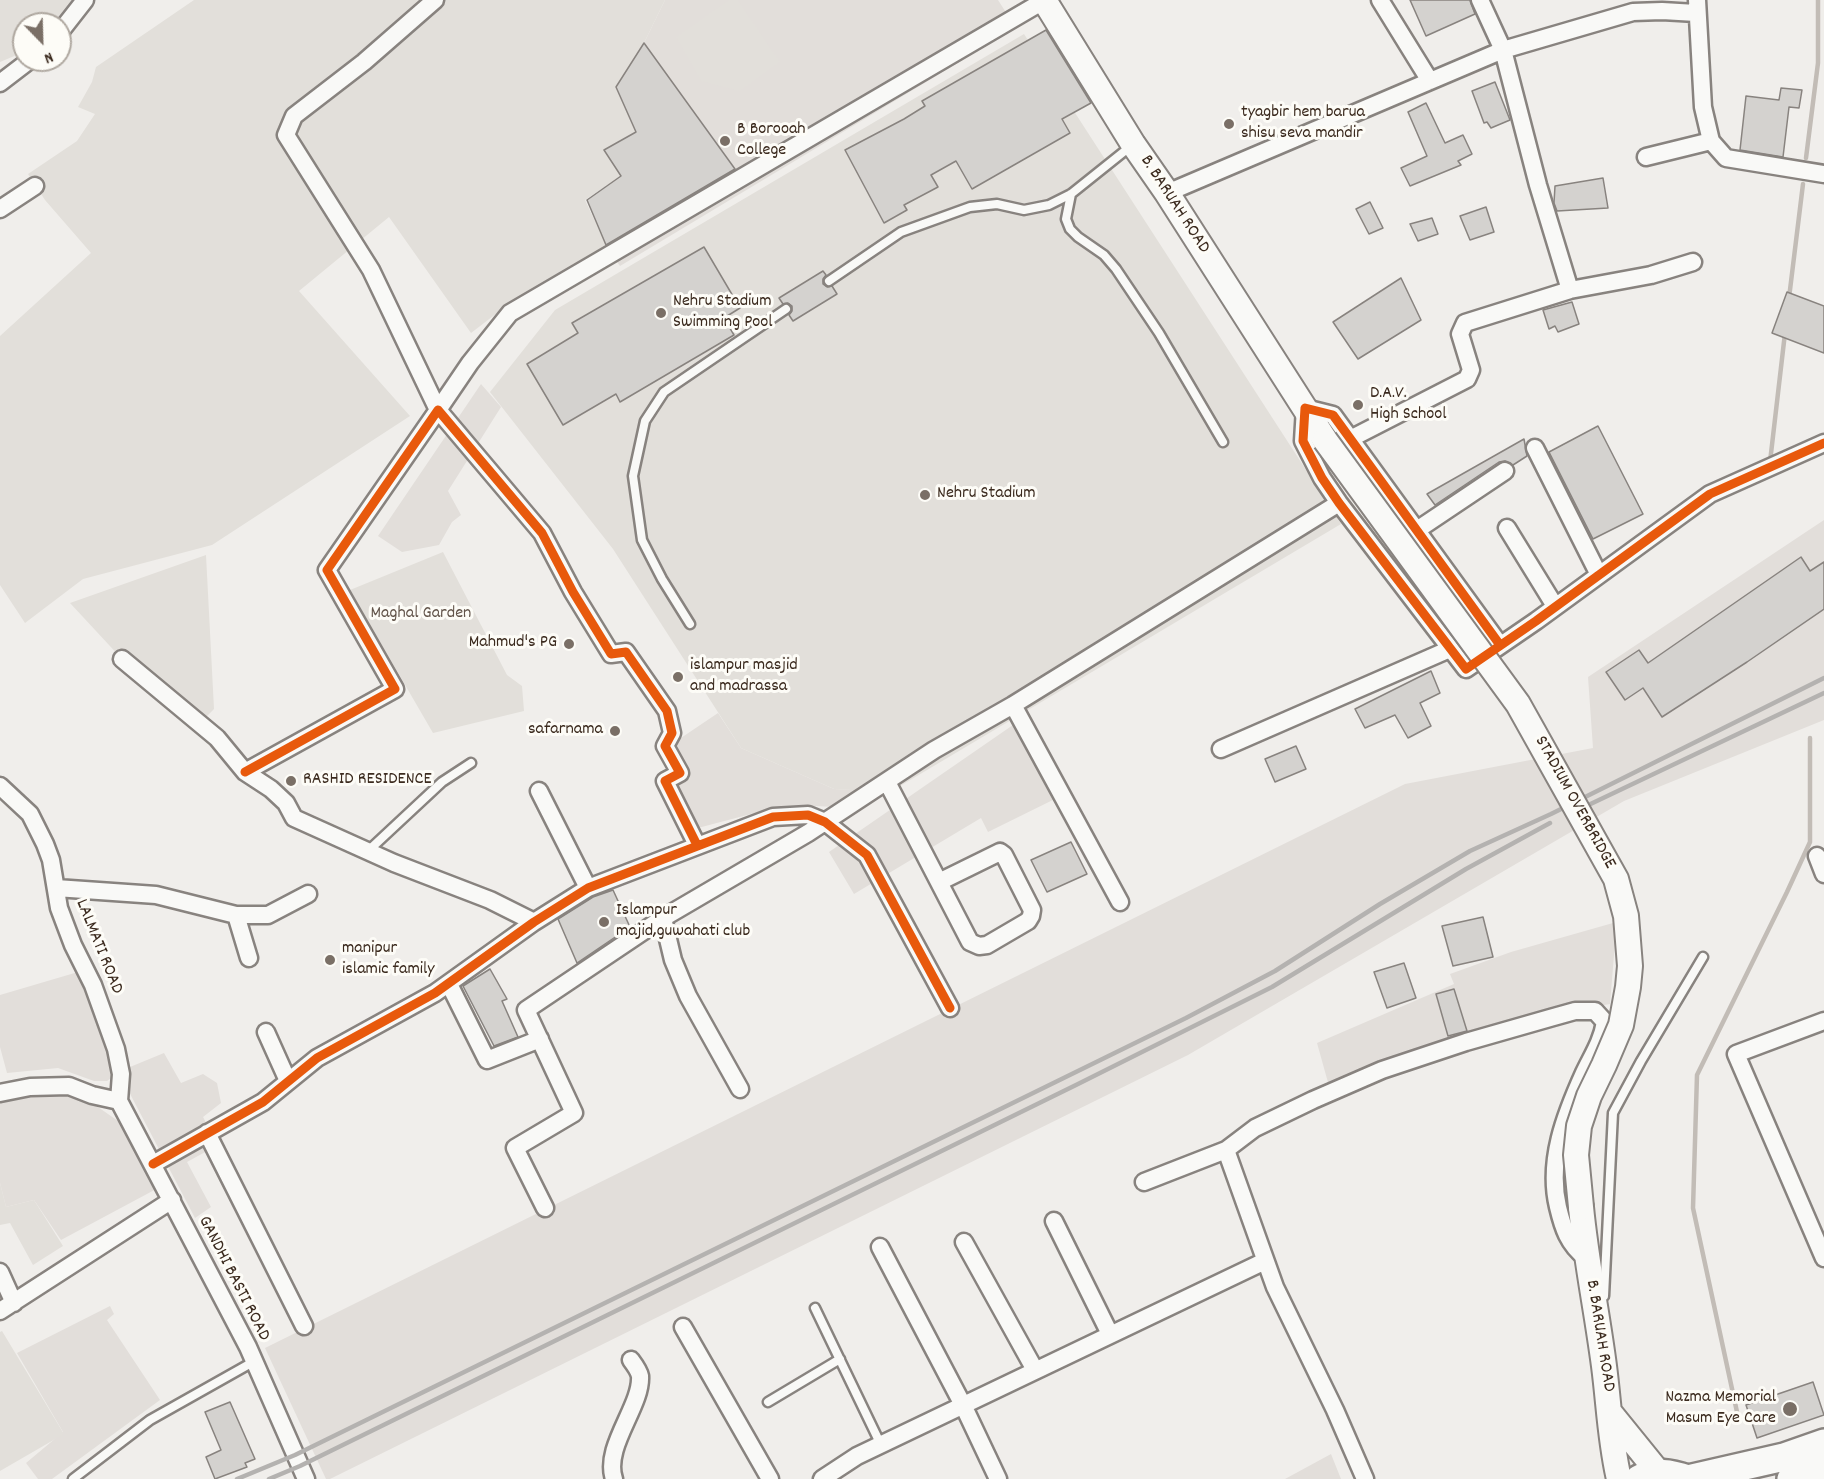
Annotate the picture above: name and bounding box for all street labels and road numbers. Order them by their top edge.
street label: B. BARUAH ROAD [1134,152,1214,258]
street label: STADIUM OVERBRIDGE [1529,733,1619,873]
street label: LALMATI ROAD [69,897,127,997]
street label: GANDHI BASTI ROAD [192,1213,274,1345]
street label: B. BARUAH ROAD [1580,1279,1618,1393]

